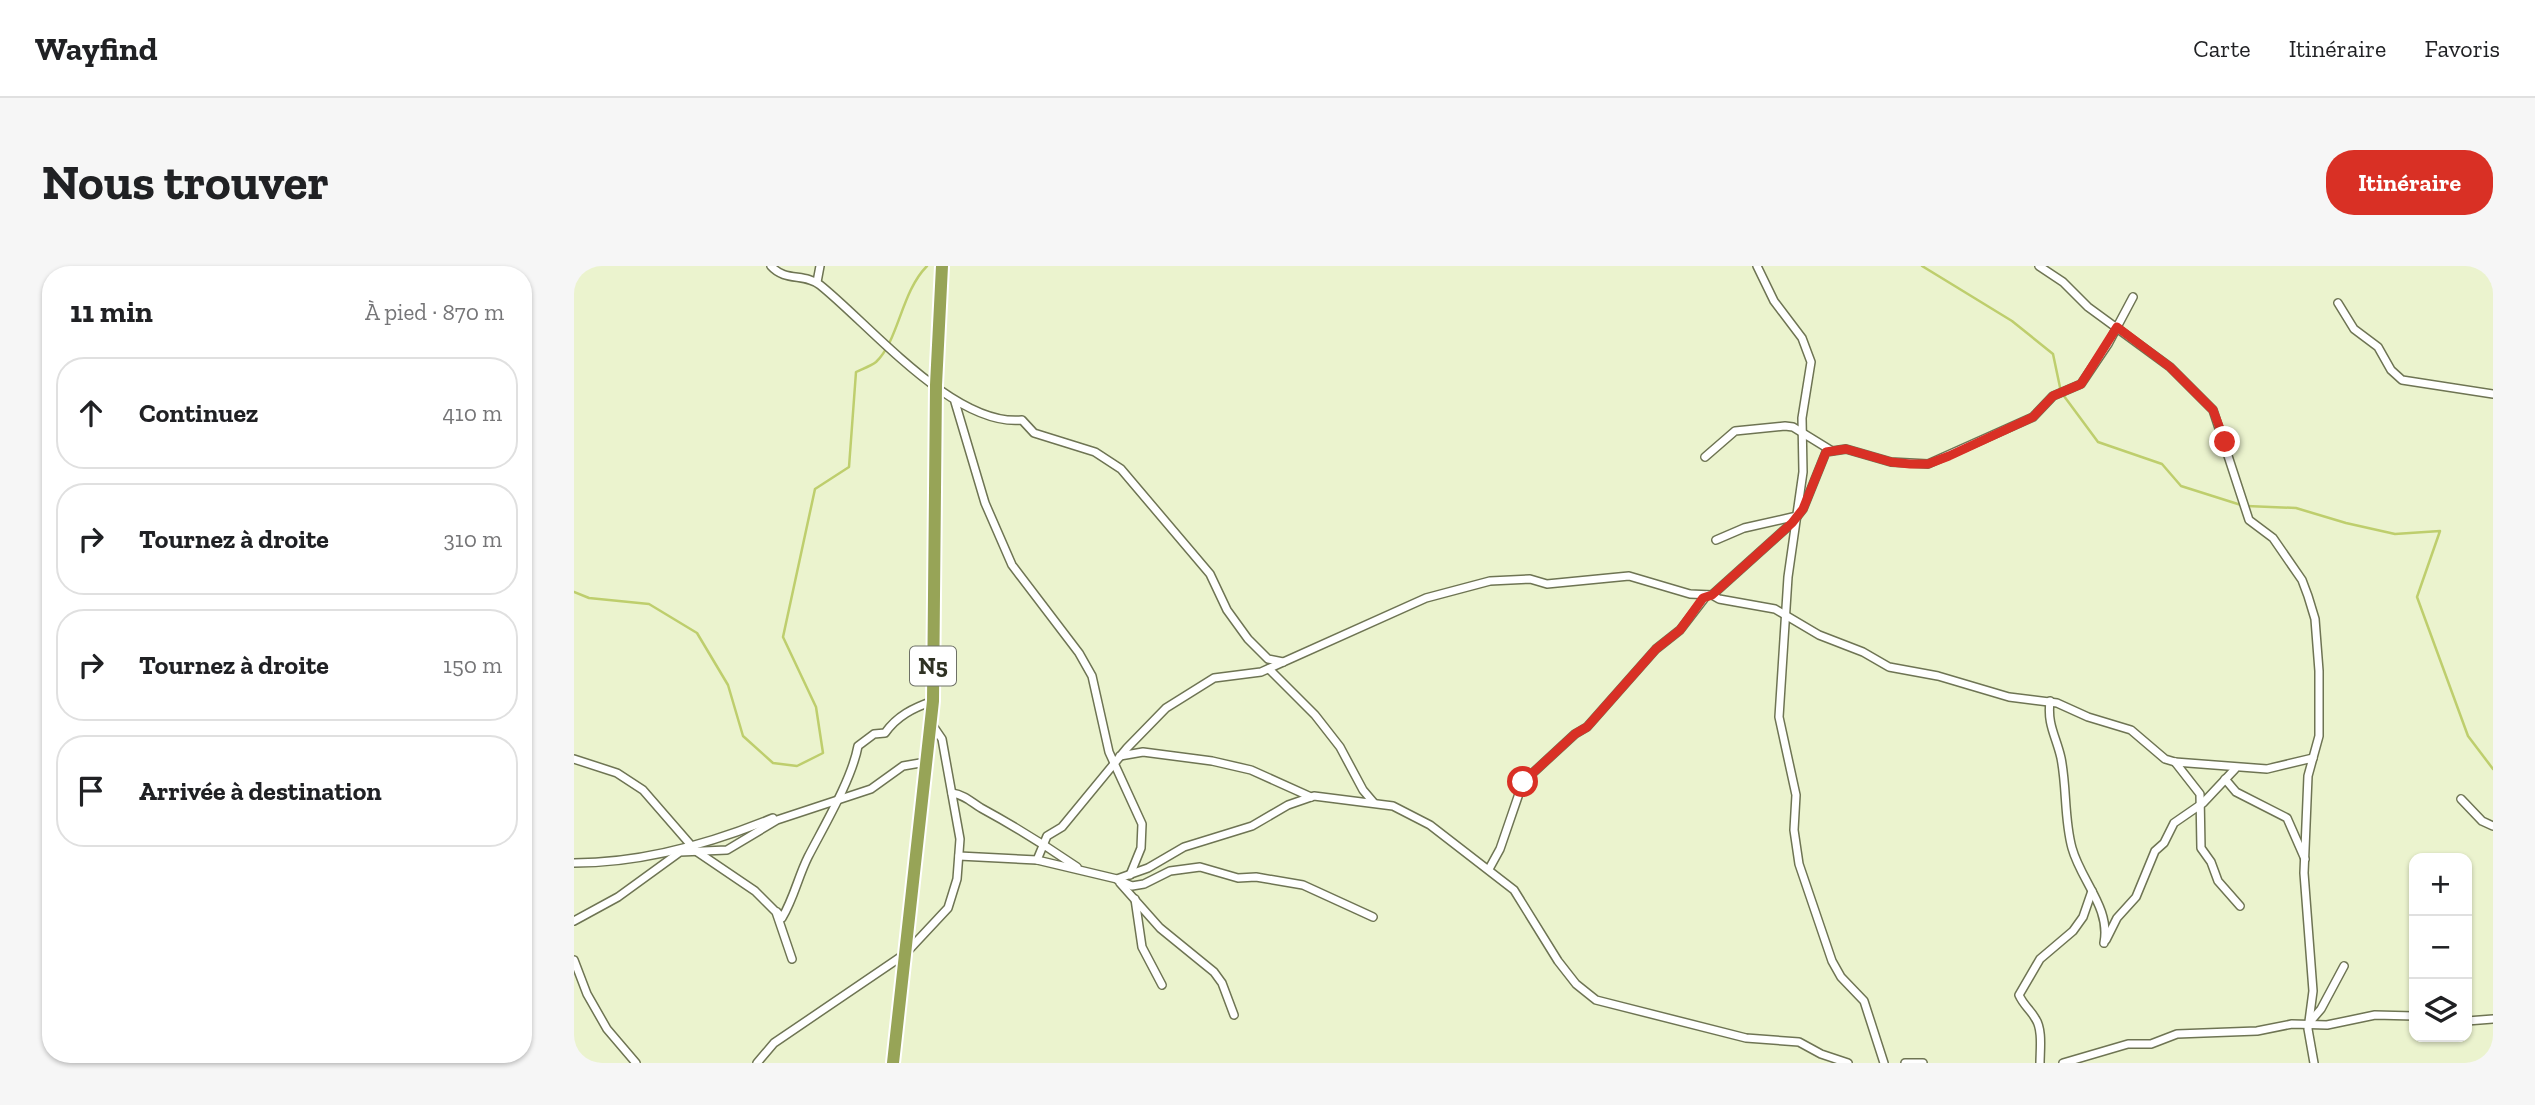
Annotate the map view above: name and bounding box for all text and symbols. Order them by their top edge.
text: Wayfind [35,29,158,68]
text: Carte [2193,34,2251,63]
text: Itinéraire [2289,34,2386,63]
text: Favoris [2424,34,2500,63]
button: Itinéraire [2326,150,2493,215]
text: Nous trouver [42,153,329,212]
text: 11 min [70,294,153,330]
text: À pied · 870 m [365,298,504,326]
icon: ahead [72,394,110,432]
text: Continuez [139,397,258,429]
text: 410 m [442,399,502,427]
route end [2209,426,2240,457]
icon: right [72,520,110,558]
text: Tournez à droite [139,523,329,555]
text: 310 m [444,525,502,553]
icon: right [72,646,110,684]
road number: N5 [910,646,956,686]
text: Tournez à droite [139,649,329,681]
text: 150 m [443,651,502,679]
route start [1507,766,1538,797]
icon: arrive [72,772,110,810]
text: Arrivée à destination [139,775,382,807]
map controls [2409,853,2472,1042]
button: + [2409,853,2472,916]
button: − [2409,916,2472,979]
button: layers [2409,979,2472,1042]

